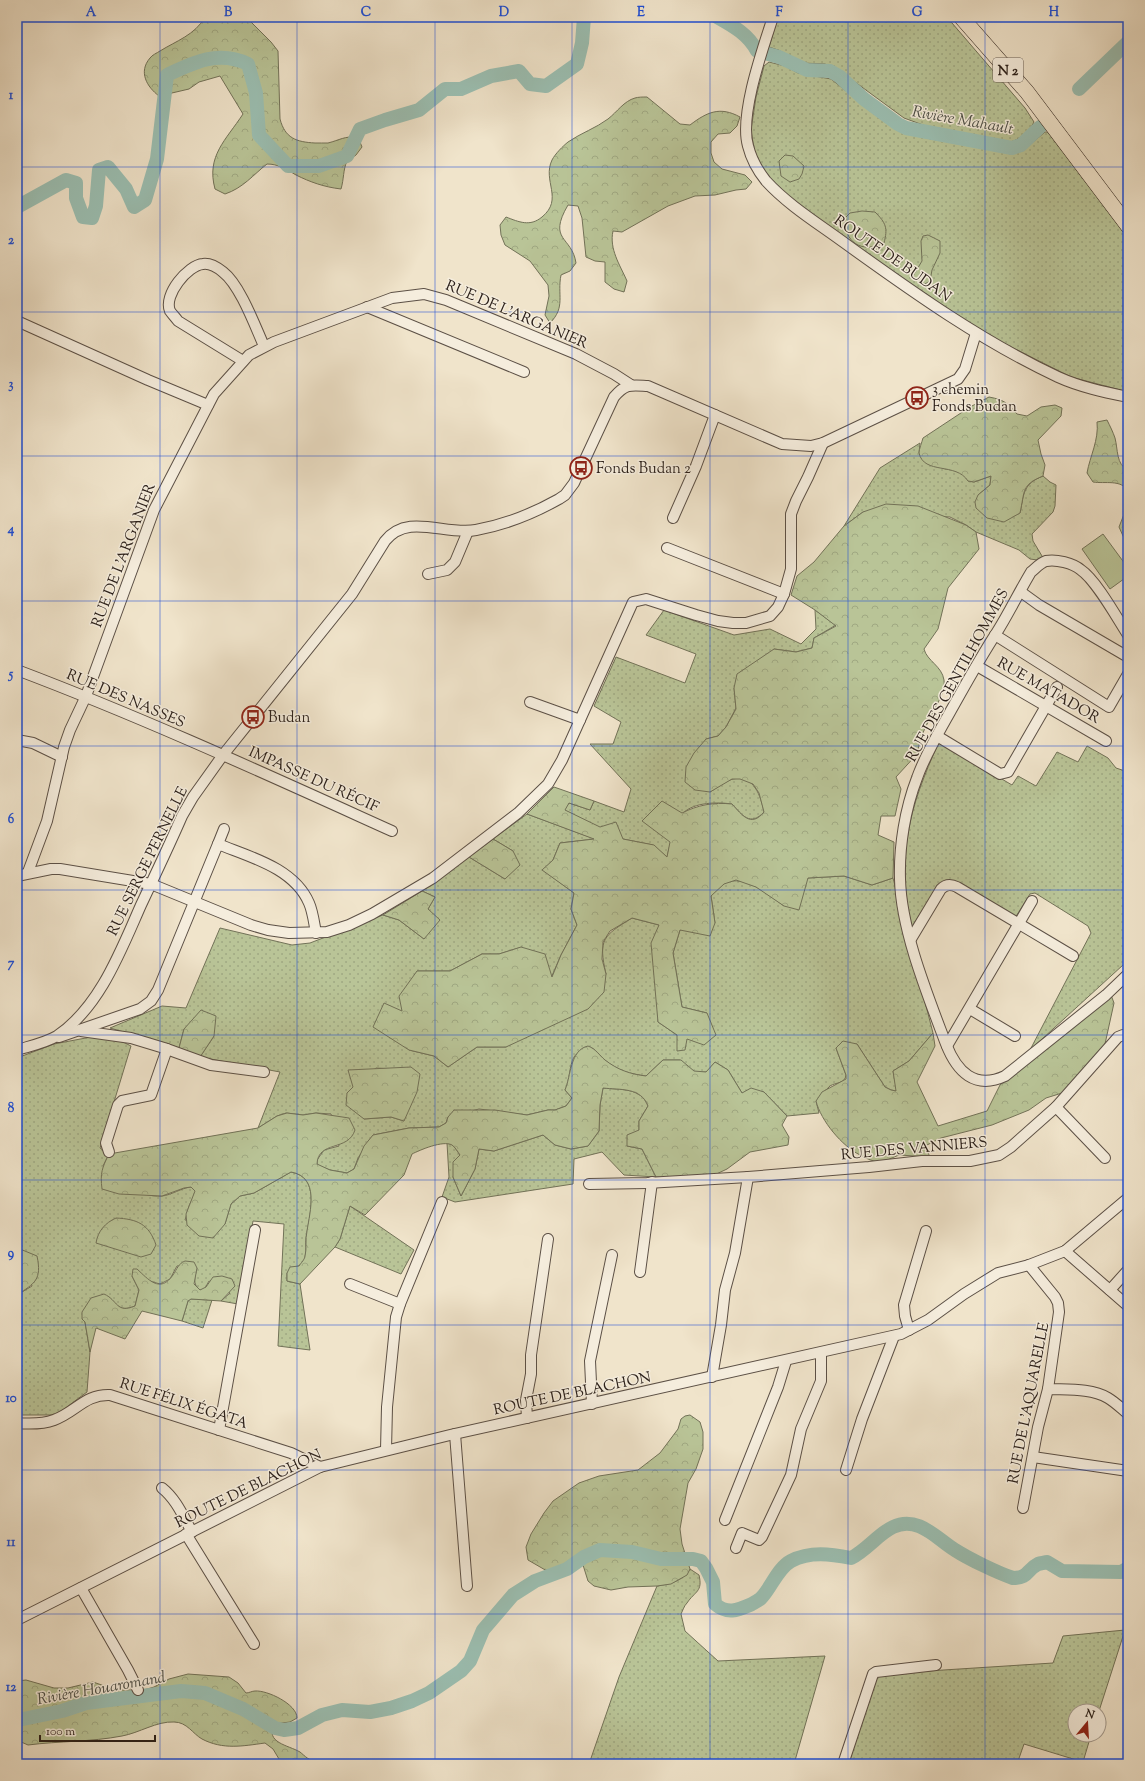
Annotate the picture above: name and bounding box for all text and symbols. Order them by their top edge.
text: A [86,4,97,22]
text: B [224,4,233,22]
text: C [361,4,371,22]
text: D [499,4,509,22]
text: E [637,4,645,22]
text: F [775,4,783,22]
text: G [912,4,923,22]
text: H [1049,4,1060,22]
road number: N 2 [993,58,1023,82]
text: 1 [9,87,14,105]
water label: Rivière Mahault [910,101,1015,142]
street label: ROUTE DE BUDAN [829,211,955,308]
text: 2 [8,232,15,250]
street label: RUE DE L'ARGANIER [442,276,591,355]
text: 3 [8,376,14,394]
place label: 3 chemin Fonds Budan [932,380,1017,418]
bus stop icon: 3 chemin Fonds Budan [904,385,930,411]
bus stop icon: Fonds Budan 2 [568,455,594,481]
place label: Fonds Budan 2 [596,459,691,480]
street label: RUE DE L'ARGANIER [87,480,162,631]
text: 4 [7,521,15,539]
street label: RUE DES GENTILHOMMES [902,585,1015,766]
street label: RUE MATADOR [993,653,1104,729]
street label: RUE DES NASSES [63,665,188,734]
text: 5 [8,666,14,684]
bus stop icon: Budan [240,704,266,730]
place label: Budan [268,708,310,729]
street label: IMPASSE DU RÉCIF [245,741,383,819]
street label: RUE SERGE PERNELLE [103,783,194,940]
text: 6 [8,811,15,829]
text: 7 [8,955,15,973]
text: 8 [8,1100,15,1118]
street label: RUE DES VANNIERS [840,1133,988,1166]
text: 9 [8,1245,15,1263]
street label: RUE DE L'AQUARELLE [1004,1321,1055,1486]
street label: ROUTE DE BLACHON [492,1367,653,1421]
street label: RUE FÉLIX ÉGATA [117,1373,251,1435]
text: 10 [5,1390,17,1408]
street label: ROUTE DE BLACHON [172,1445,326,1534]
text: 11 [7,1534,16,1552]
water label: Rivière Houaromand [35,1667,168,1712]
text: 12 [6,1679,17,1697]
north arrow [1067,1703,1107,1743]
text: N [1082,1705,1097,1723]
scale bar [40,1717,155,1743]
text: 100 m [46,1723,75,1741]

